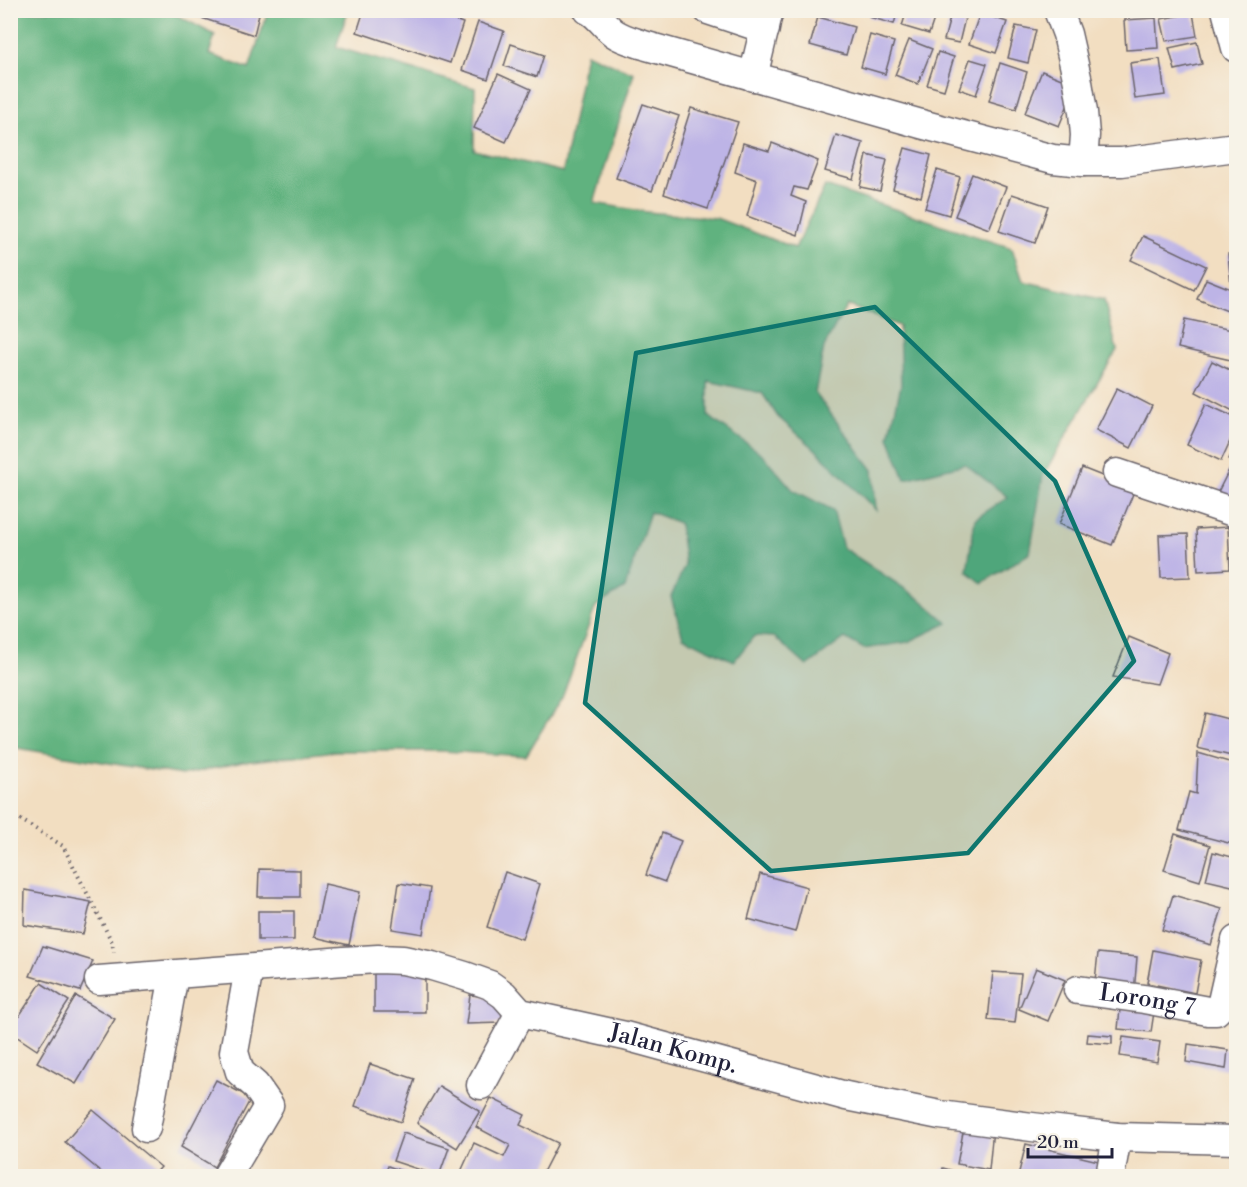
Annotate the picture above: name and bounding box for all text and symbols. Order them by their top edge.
street label: Lorong 7 [1097,978,1198,1023]
street label: Jalan Komp. [605,1018,741,1081]
scale bar [1028,1121,1112,1159]
text: 20 m [1037,1131,1079,1154]

